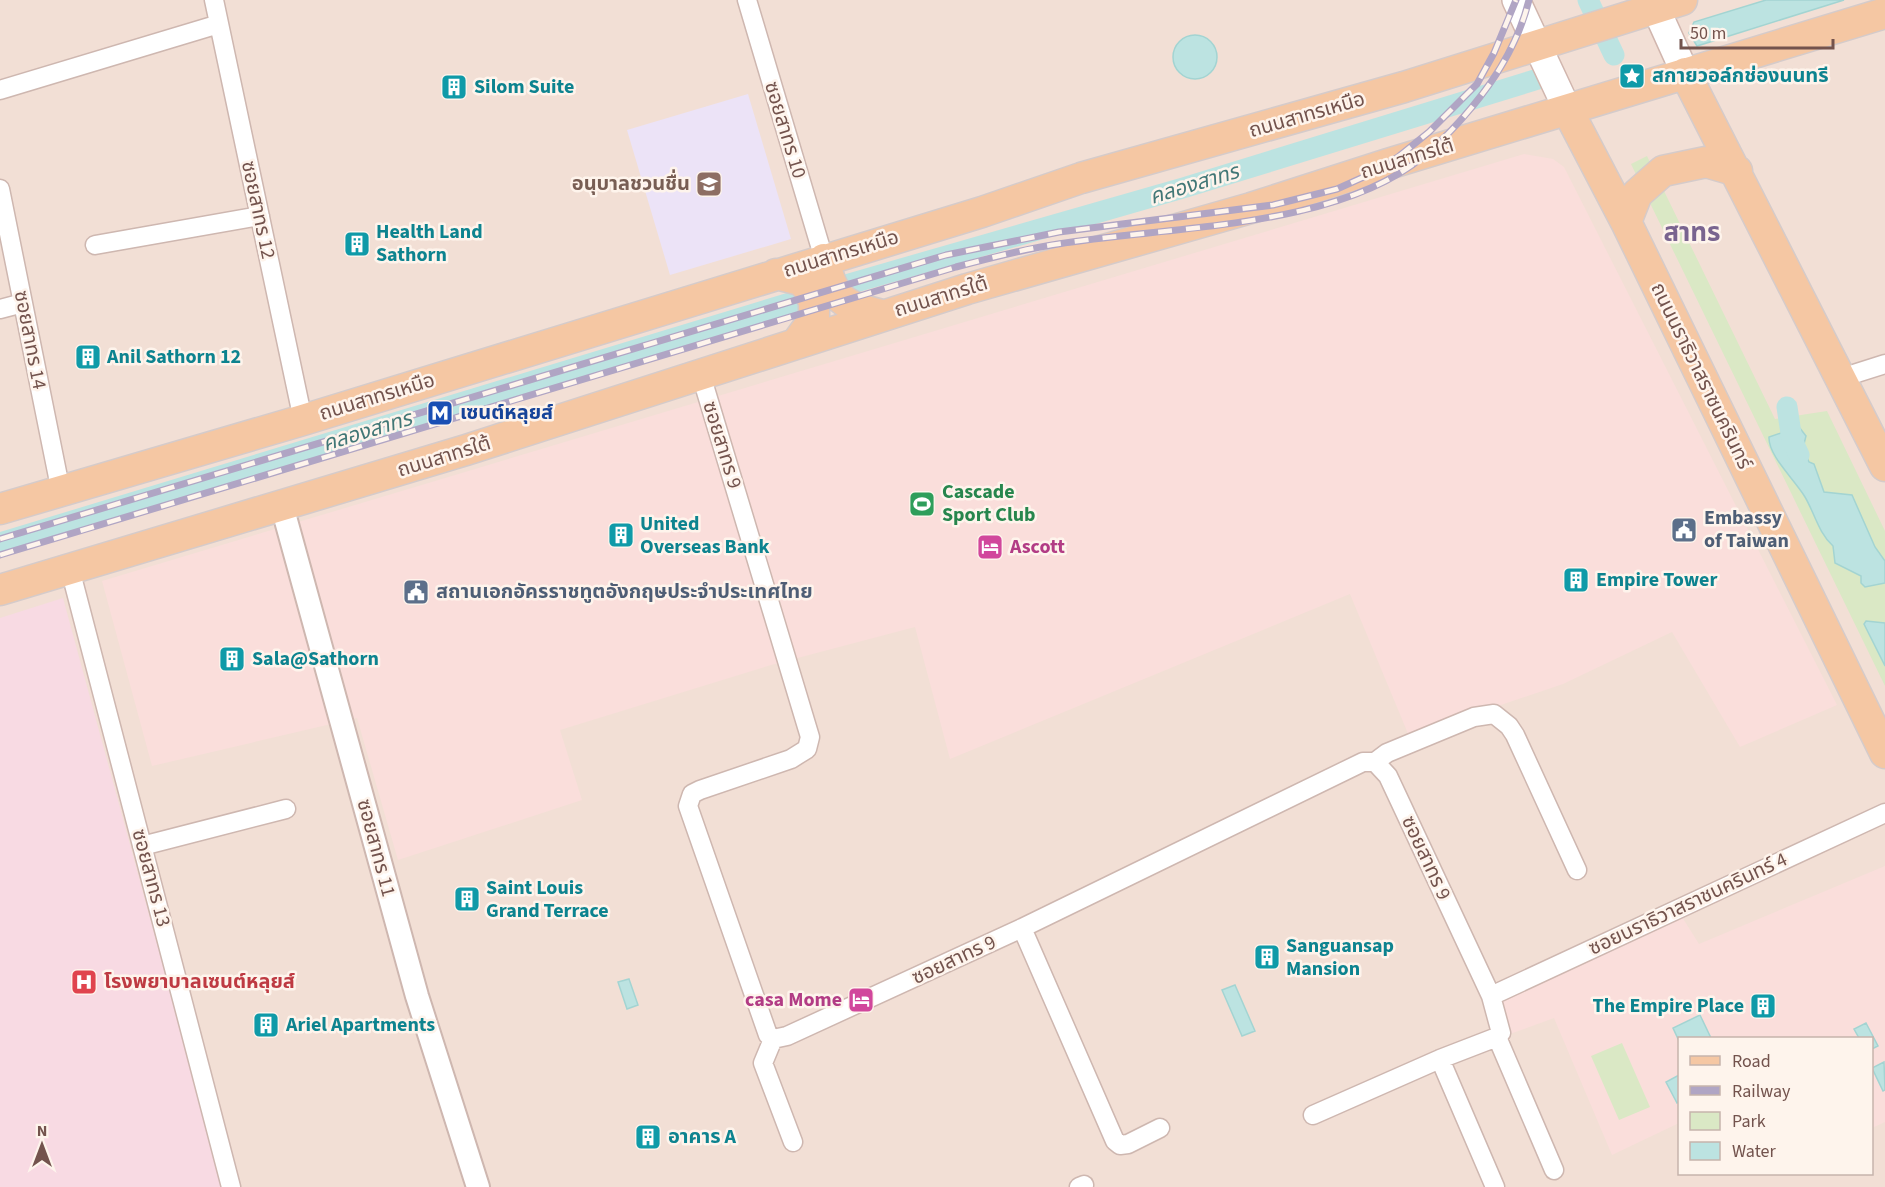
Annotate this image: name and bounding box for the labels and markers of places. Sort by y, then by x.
place icon: สกายวอล์กช่องนนทรี [1617,61,1647,91]
place label: สกายวอล์กช่องนนทรี [1652,62,1829,90]
building icon: Silom Suite [439,72,469,102]
place label: Silom Suite [474,73,574,101]
place label: อนุบาลชวนชื่น [572,169,690,198]
school or university icon: อนุบาลชวนชื่น [694,169,724,199]
place label: Health Land Sathorn [376,218,483,269]
building icon: Health Land Sathorn [342,229,372,259]
building icon: Anil Sathorn 12 [73,342,103,372]
place label: Anil Sathorn 12 [106,343,241,371]
metro station icon: เซนต์หลุยส์ [425,398,455,428]
place label: เซนต์หลุยส์ [460,399,553,427]
place label: Cascade Sport Club [942,478,1035,529]
sports icon: Cascade Sport Club [907,489,937,519]
place label: Embassy of Taiwan [1704,504,1789,555]
place label: United Overseas Bank [640,510,770,561]
public building icon: Embassy of Taiwan [1669,515,1699,545]
building icon: United Overseas Bank [606,520,636,550]
hotel icon: Ascott [975,532,1005,562]
place label: Ascott [1009,533,1065,561]
building icon: Empire Tower [1561,565,1591,595]
place label: Empire Tower [1596,566,1717,594]
public building icon: สถานเอกอัครราชทูตอังกฤษประจำประเทศไทย [401,577,431,607]
place label: สถานเอกอัครราชทูตอังกฤษประจำประเทศไทย [436,578,813,606]
building icon: Sala@Sathorn [217,644,247,674]
place label: Sala@Sathorn [252,645,379,673]
place label: Saint Louis Grand Terrace [486,874,609,925]
building icon: Saint Louis Grand Terrace [452,884,482,914]
place label: Sanguansap Mansion [1286,932,1394,983]
building icon: Sanguansap Mansion [1252,942,1282,972]
hospital icon: โรงพยาบาลเซนต์หลุยส์ [69,967,99,997]
place label: โรงพยาบาลเซนต์หลุยส์ [104,968,295,996]
hotel icon: casa Mome [846,985,876,1015]
place label: casa Mome [745,986,842,1014]
building icon: The Empire Place [1748,991,1778,1021]
place label: The Empire Place [1593,992,1744,1020]
building icon: Ariel Apartments [251,1010,281,1040]
place label: Ariel Apartments [285,1011,435,1039]
building icon: อาคาร A [633,1122,663,1152]
place label: อาคาร A [668,1123,737,1151]

